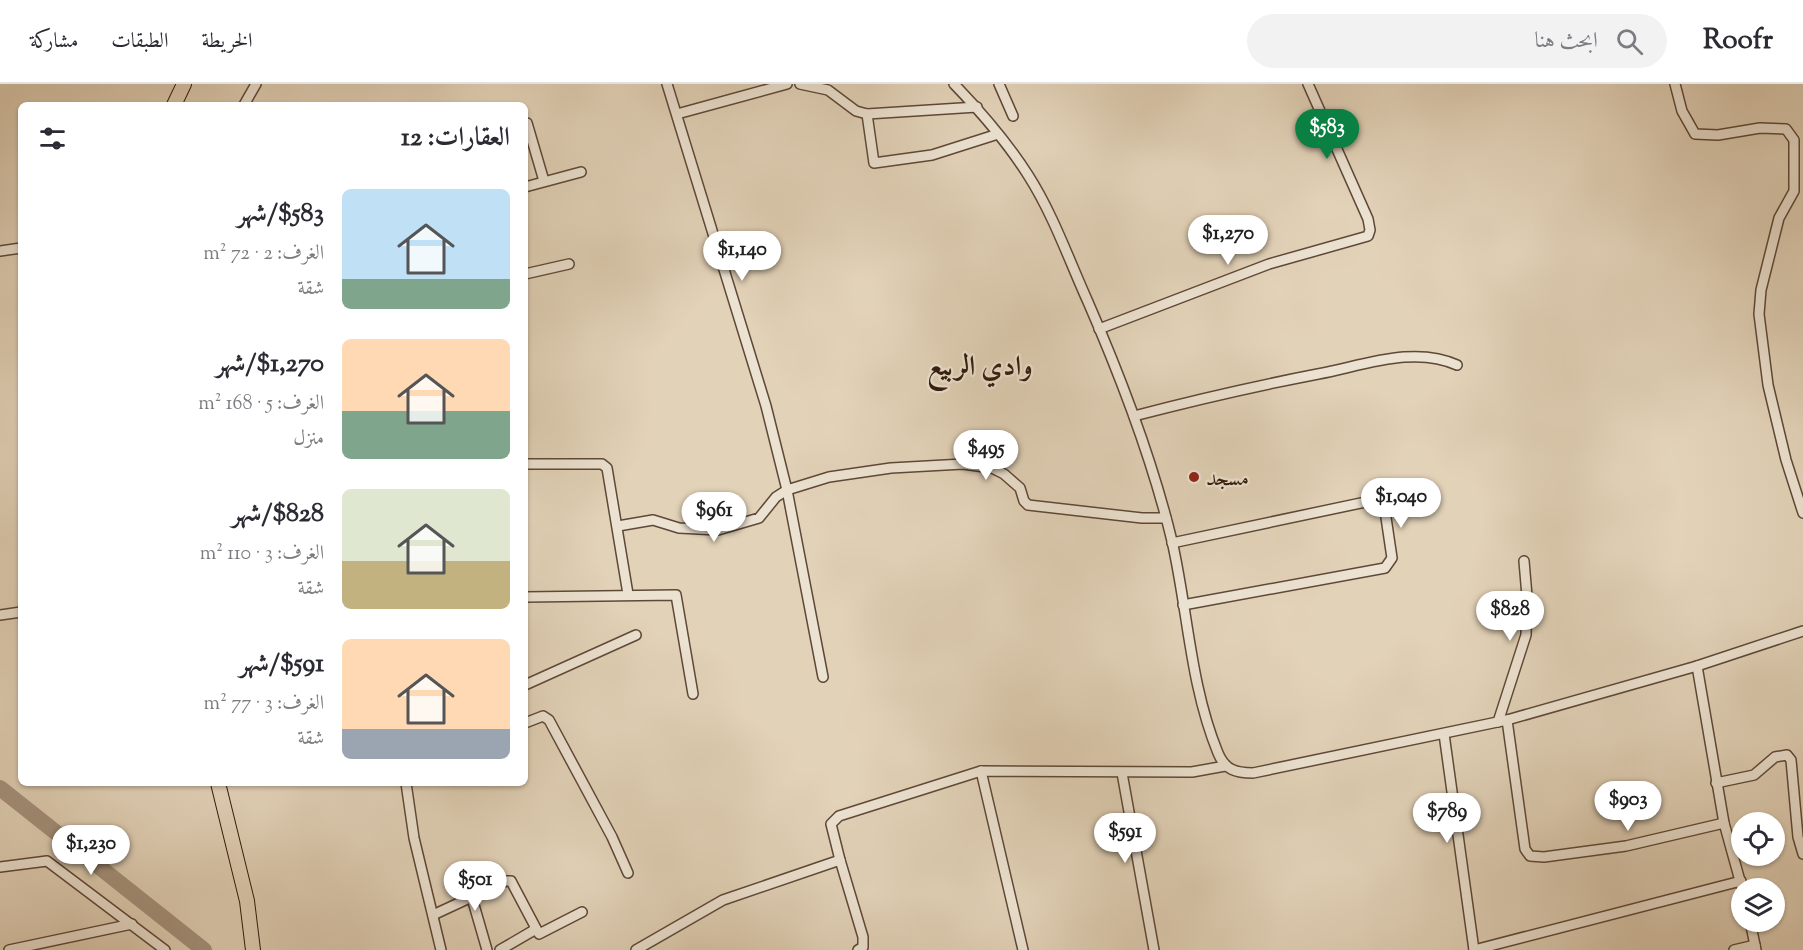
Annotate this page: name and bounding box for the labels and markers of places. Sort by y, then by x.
pin: $583 [1291,109,1363,160]
pin: $1,270 [1179,215,1277,266]
pin: $1,140 [693,231,791,282]
pin: $495 [950,430,1022,481]
place label: مسجد [1206,464,1249,496]
marker: مسجد [1187,470,1201,484]
pin: $1,040 [1352,478,1450,529]
pin: $961 [678,492,750,543]
pin: $828 [1474,591,1546,642]
pin: $903 [1592,781,1664,832]
pin: $789 [1411,793,1483,844]
pin: $591 [1089,813,1161,864]
pin: $1,230 [42,825,140,876]
pin: $501 [439,861,511,912]

